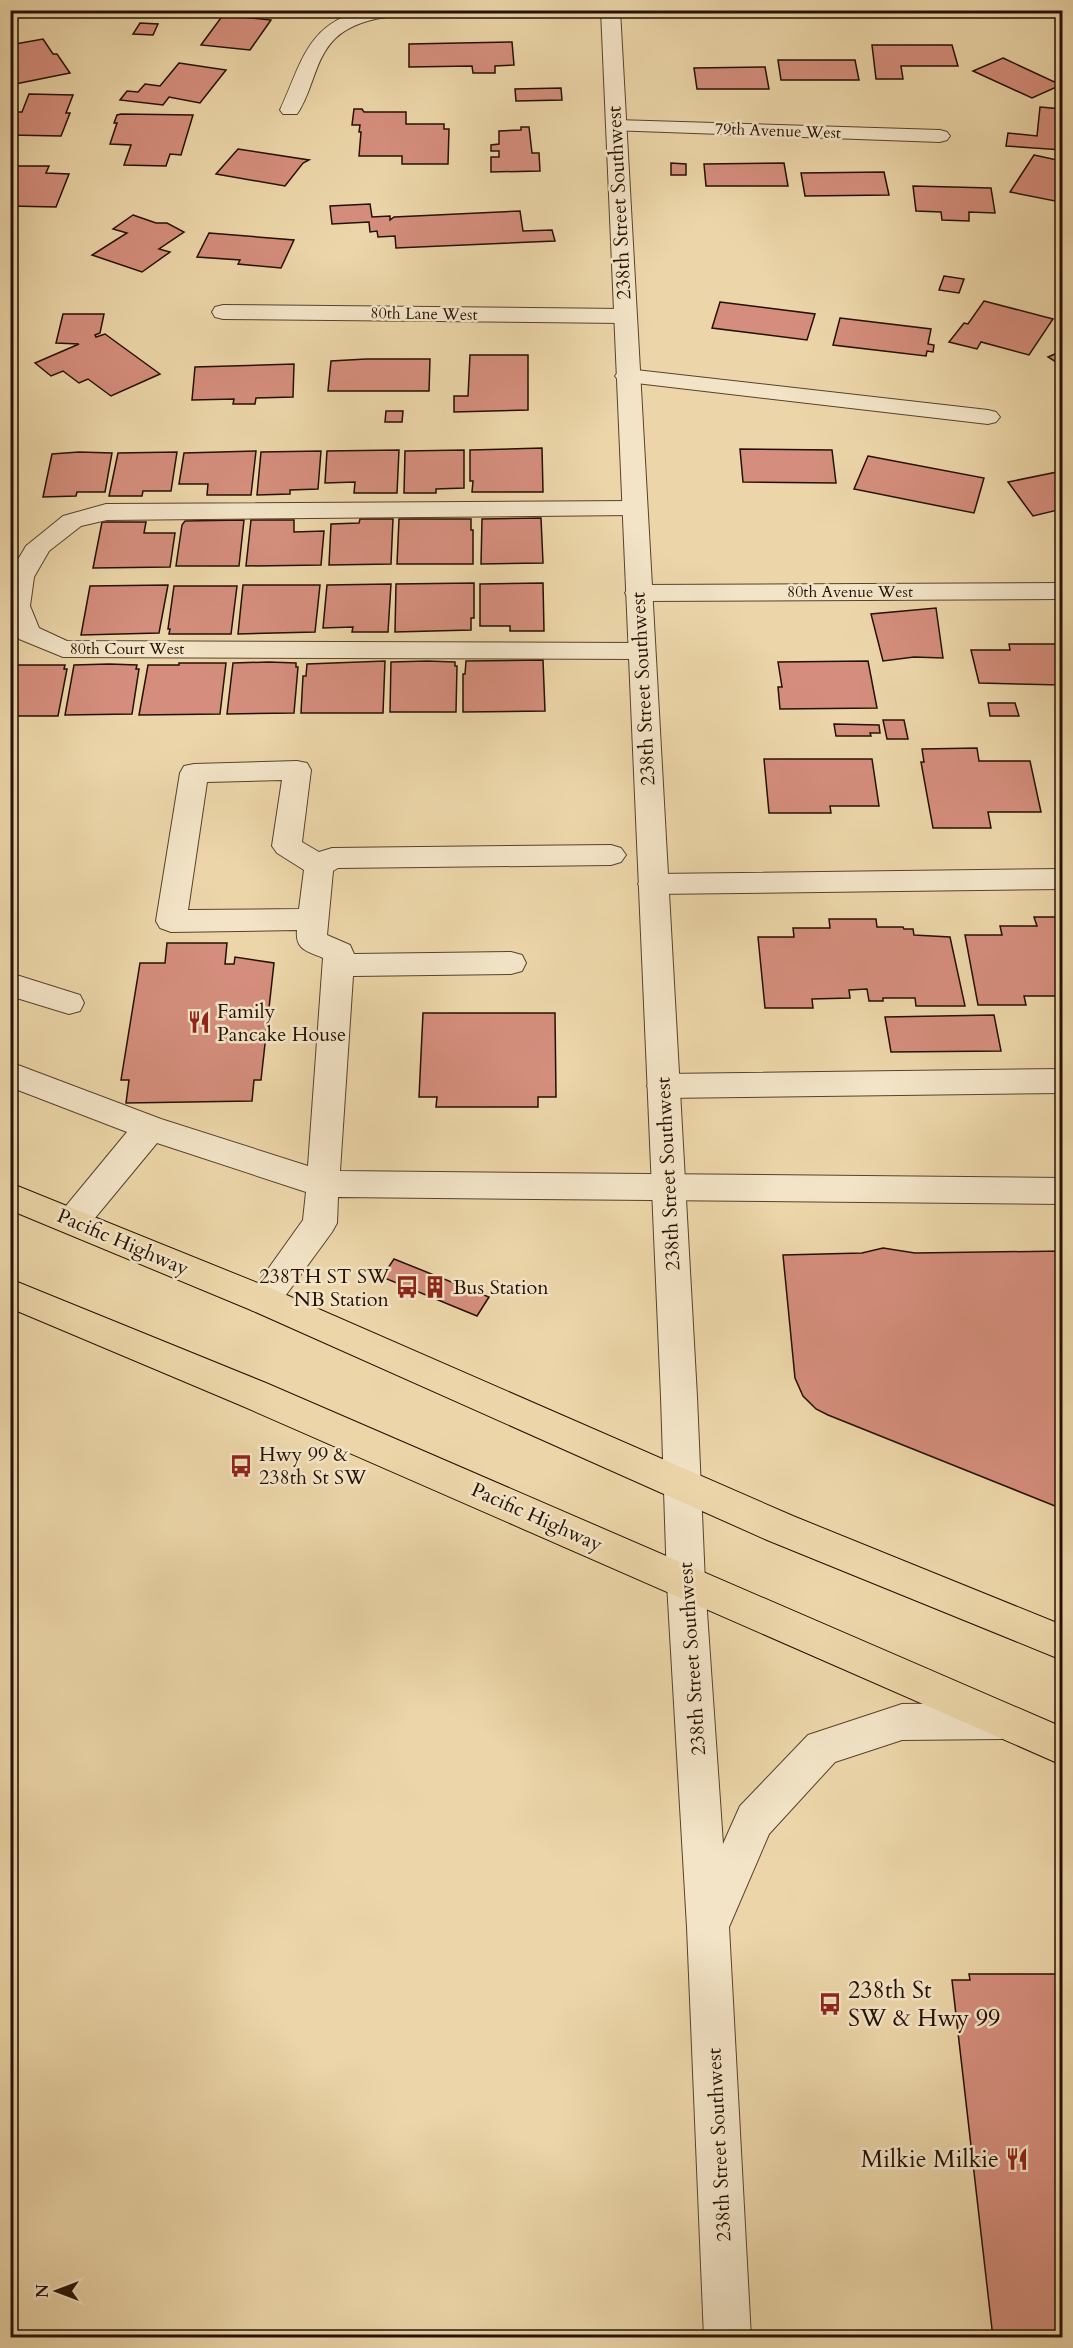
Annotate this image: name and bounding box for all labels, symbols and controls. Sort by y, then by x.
street label: 238th Street Southwest [600,105,638,301]
street label: 79th Avenue West [715,118,841,144]
street label: 80th Lane West [370,302,478,326]
street label: 80th Avenue West [787,581,913,603]
street label: 238th Street Southwest [624,591,662,787]
street label: 80th Court West [70,638,184,660]
place label: Family Pancake House [217,998,346,1048]
restaurant icon: Family Pancake House [186,1009,212,1035]
street label: 238th Street Southwest [649,1076,687,1272]
street label: Pacific Highway [53,1202,193,1282]
place label: 238TH ST SW NB Station [259,1263,390,1313]
bus stop icon: 238TH ST SW NB Station [394,1274,420,1300]
building icon: Bus Station [422,1274,448,1300]
place label: Bus Station [453,1274,549,1301]
place label: Hwy 99 & 238th St SW [259,1441,367,1491]
bus stop icon: Hwy 99 & 238th St SW [228,1453,254,1479]
street label: Pacific Highway [467,1476,607,1558]
street label: 238th Street Southwest [672,1561,712,1757]
place label: 238th St SW & Hwy 99 [848,1974,1000,2035]
bus stop icon: 238th St SW & Hwy 99 [817,1991,843,2017]
street label: 238th Street Southwest [700,2047,738,2243]
place label: Milkie Milkie [861,2143,999,2176]
restaurant icon: Milkie Milkie [1004,2146,1030,2172]
north arrow [27,2261,87,2321]
text: N [32,2284,54,2298]

